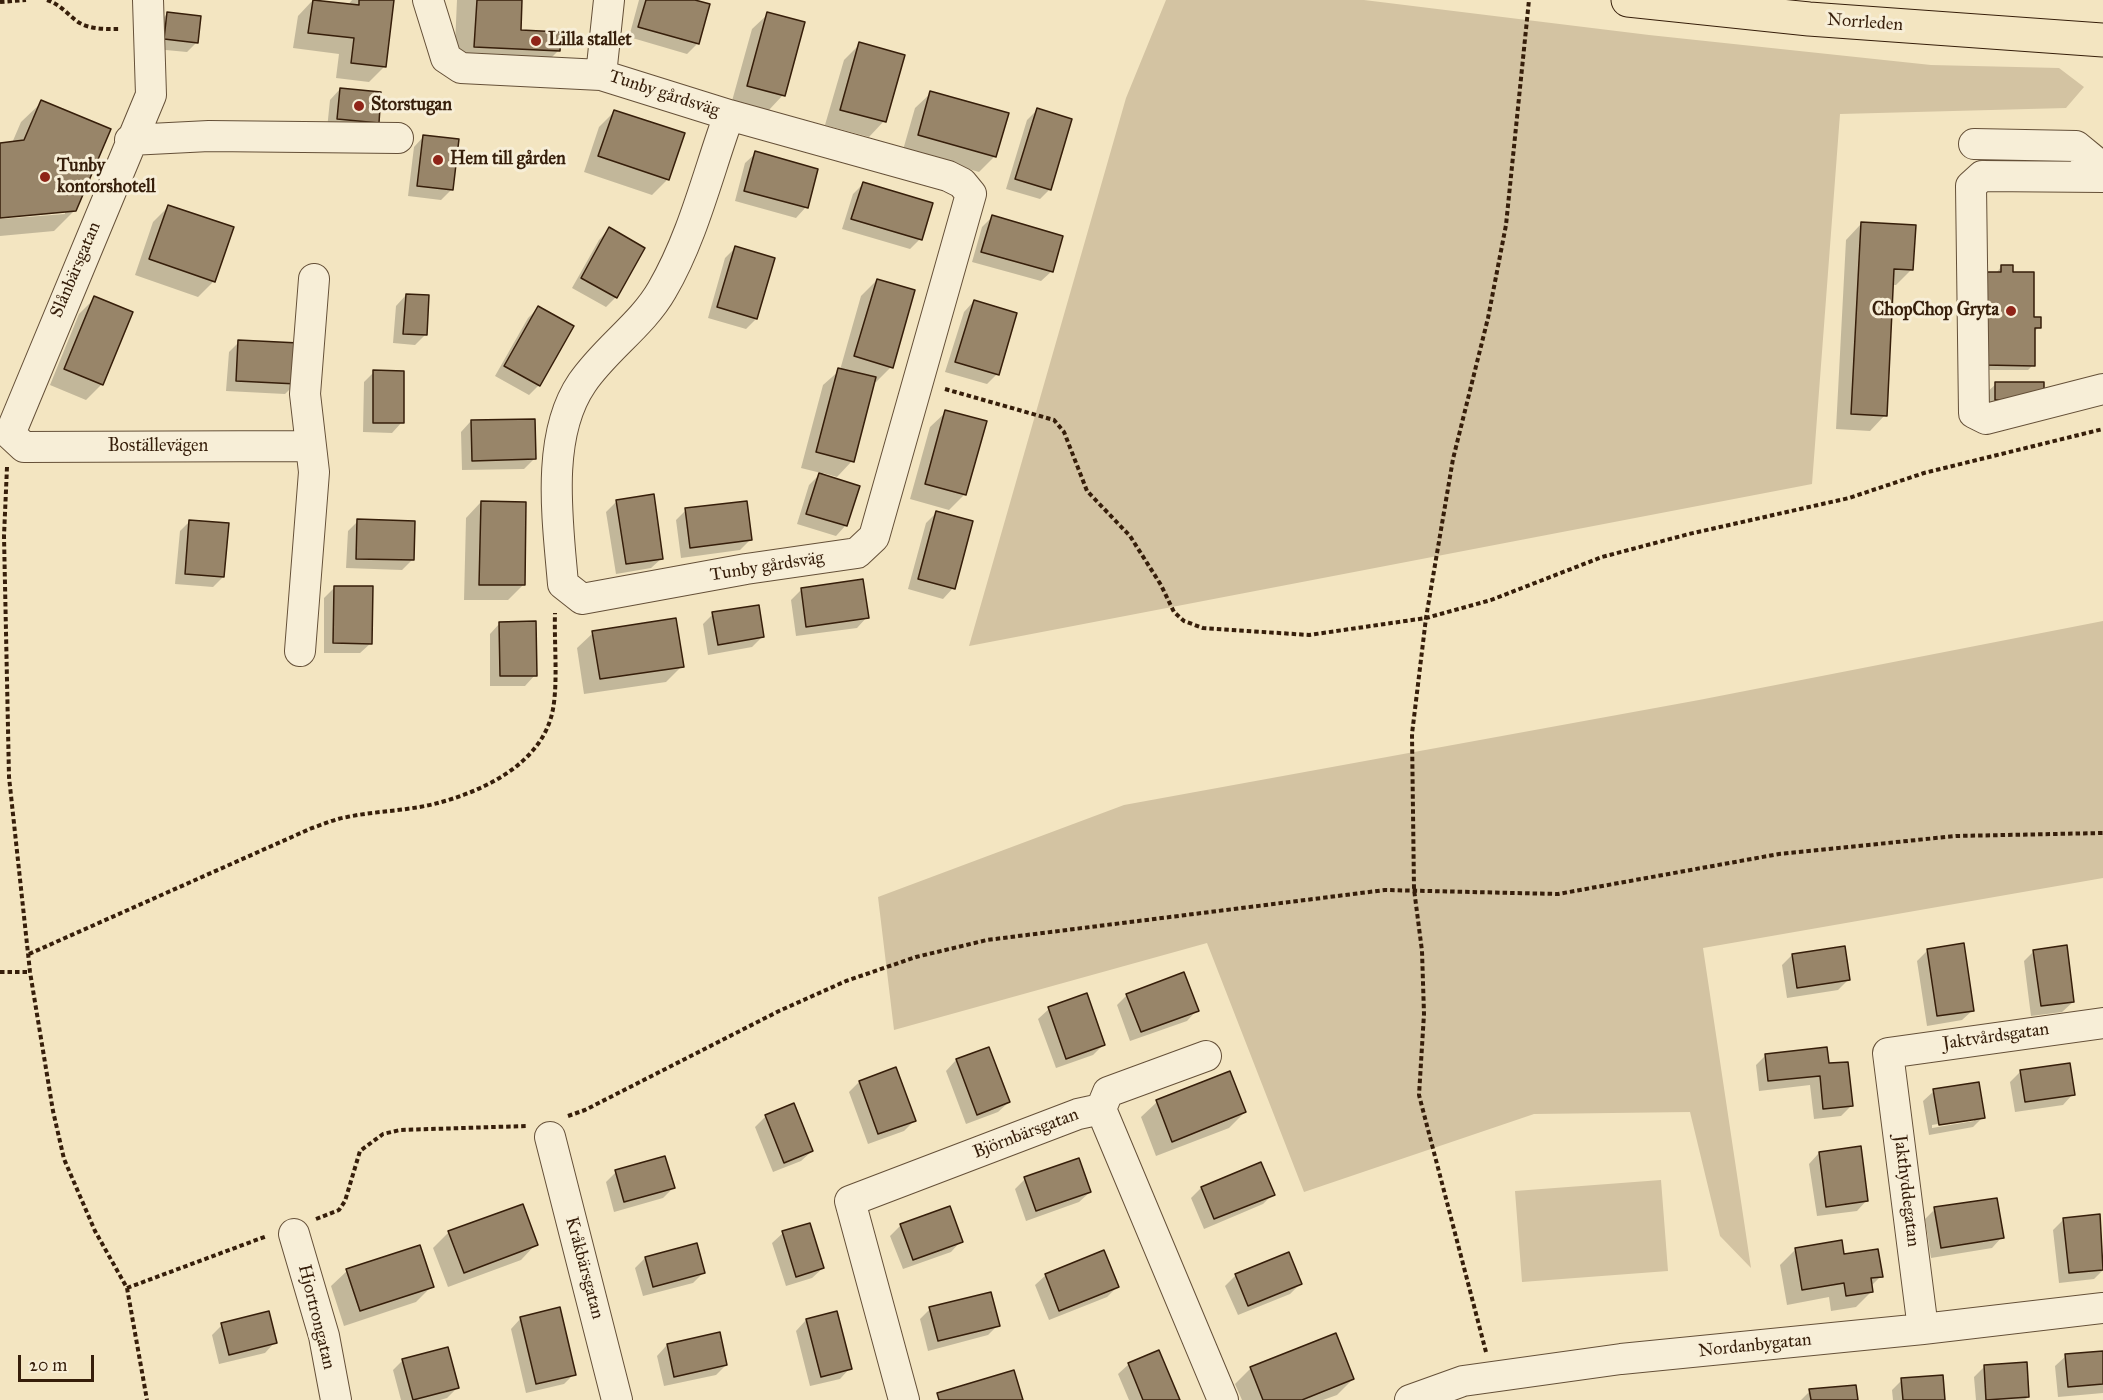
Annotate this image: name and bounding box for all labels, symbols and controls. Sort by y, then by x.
street label: Norrleden [1826,10,1904,36]
place label: Lilla stallet [548,30,632,52]
marker: Lilla stallet [529,34,543,48]
street label: Tunby gårdsväg [606,66,722,122]
place label: Storstugan [371,95,452,117]
marker: Storstugan [352,99,366,113]
place label: Hem till gården [450,149,566,171]
marker: Hem till gården [431,153,445,167]
place label: Tunby kontorshotell [57,156,156,198]
marker: Tunby kontorshotell [38,170,52,184]
street label: Slånbärsgatan [46,219,106,321]
place label: ChopChop Gryta [1872,300,1999,322]
marker: ChopChop Gryta [2004,304,2018,318]
street label: Boställevägen [108,436,208,458]
street label: Tunby gårdsväg [709,547,825,587]
street label: Jaktvårdsgatan [1941,1019,2051,1055]
street label: Björnbärsgatan [970,1104,1082,1164]
street label: Jakthyddegatan [1888,1134,1924,1248]
street label: Kråkbärsgatan [560,1215,608,1321]
street label: Hjortrongatan [293,1262,339,1372]
street label: Nordanbygatan [1697,1329,1813,1363]
scale bar [21,1343,98,1381]
text: 20 m [29,1354,67,1376]

